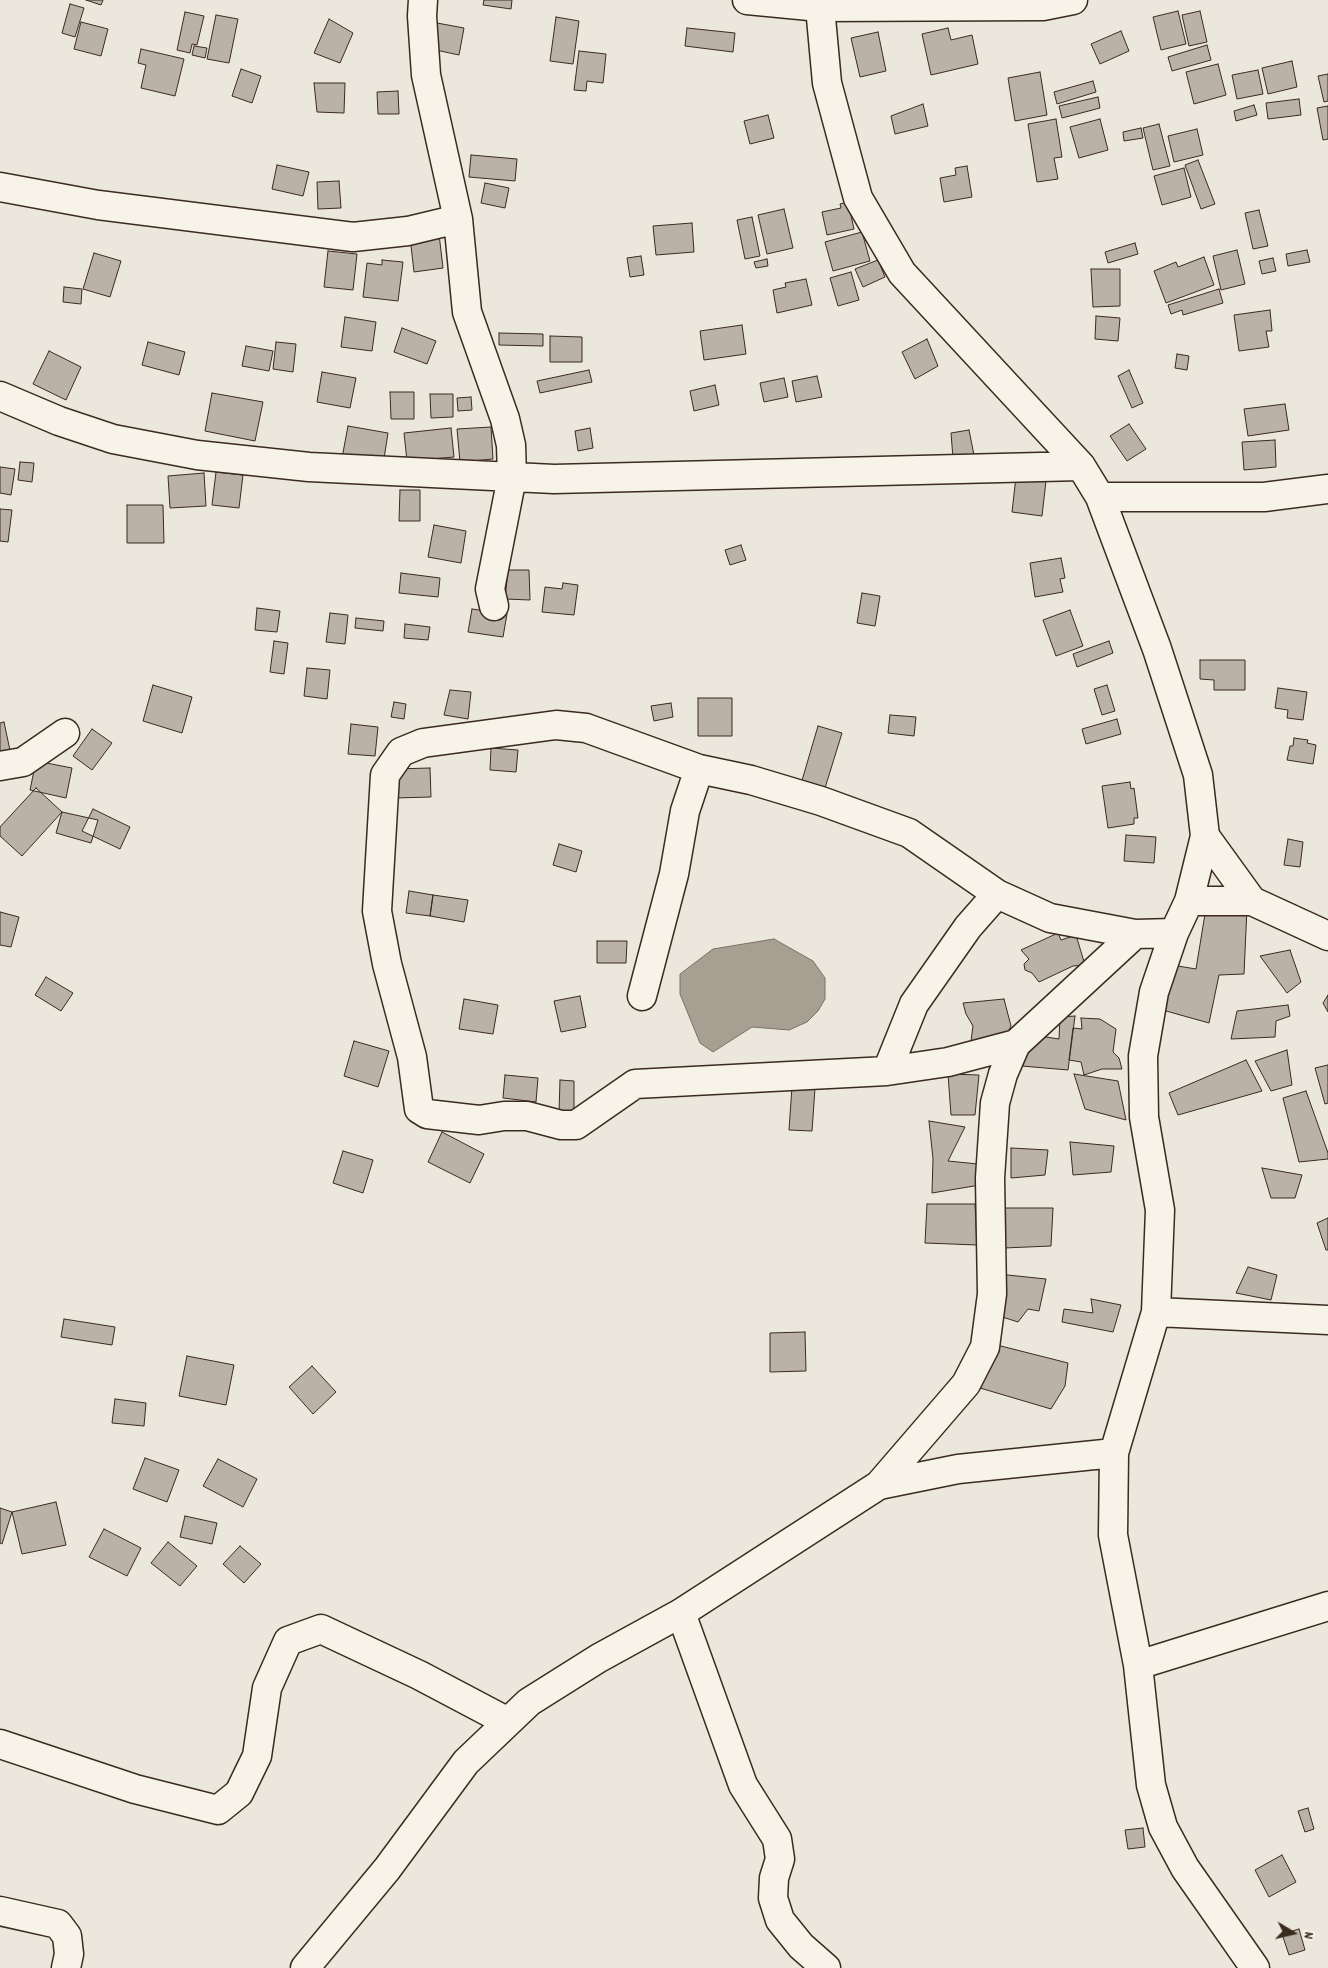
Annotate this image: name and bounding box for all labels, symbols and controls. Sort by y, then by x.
north arrow [1268,1908,1318,1958]
text: N [1297,1930,1318,1940]

